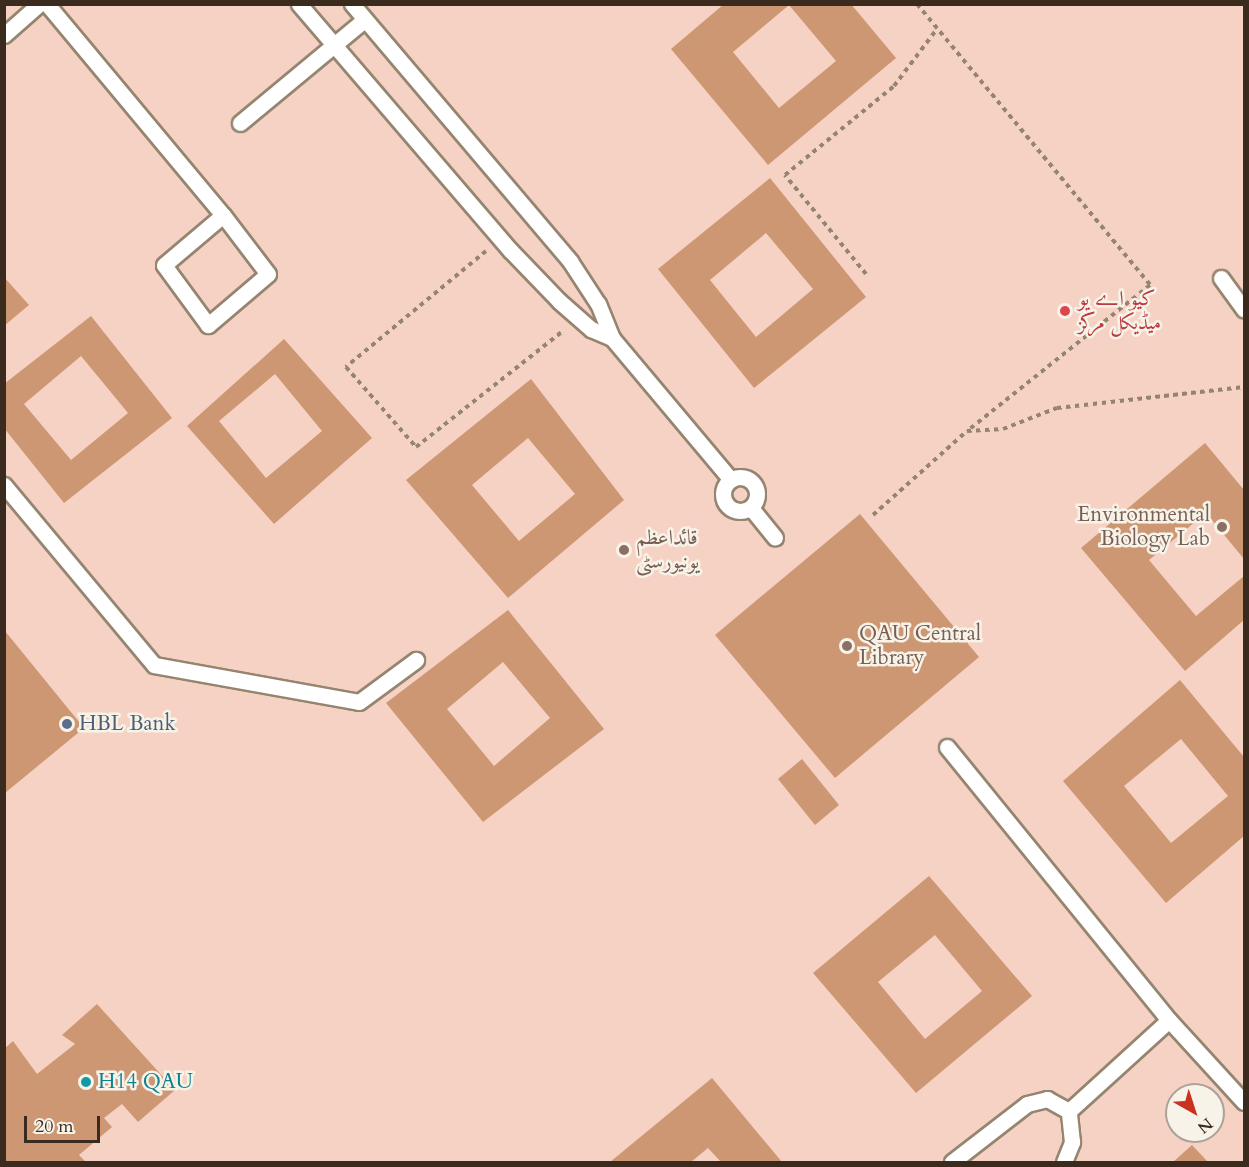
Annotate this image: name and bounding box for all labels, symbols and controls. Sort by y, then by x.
place label: کیو اے یو میڈیکل مرکز [1078,286,1161,336]
marker: کیو اے یو میڈیکل مرکز [1056,302,1074,320]
place label: Environmental Biology Lab [1077,502,1210,552]
marker: Environmental Biology Lab [1215,520,1229,534]
place label: قائداعظم یونیورسٹی [636,525,699,575]
marker: قائداعظم یونیورسٹی [617,543,631,557]
place label: QAU Central Library [859,621,981,671]
marker: QAU Central Library [840,639,854,653]
place label: HBL Bank [79,711,176,737]
marker: HBL Bank [60,717,74,731]
place label: H14 QAU [98,1069,193,1095]
marker: H14 QAU [79,1075,93,1089]
north arrow [1165,1083,1225,1143]
scale bar [27,1104,104,1142]
text: N [1193,1113,1217,1138]
text: 20 m [35,1114,74,1139]

